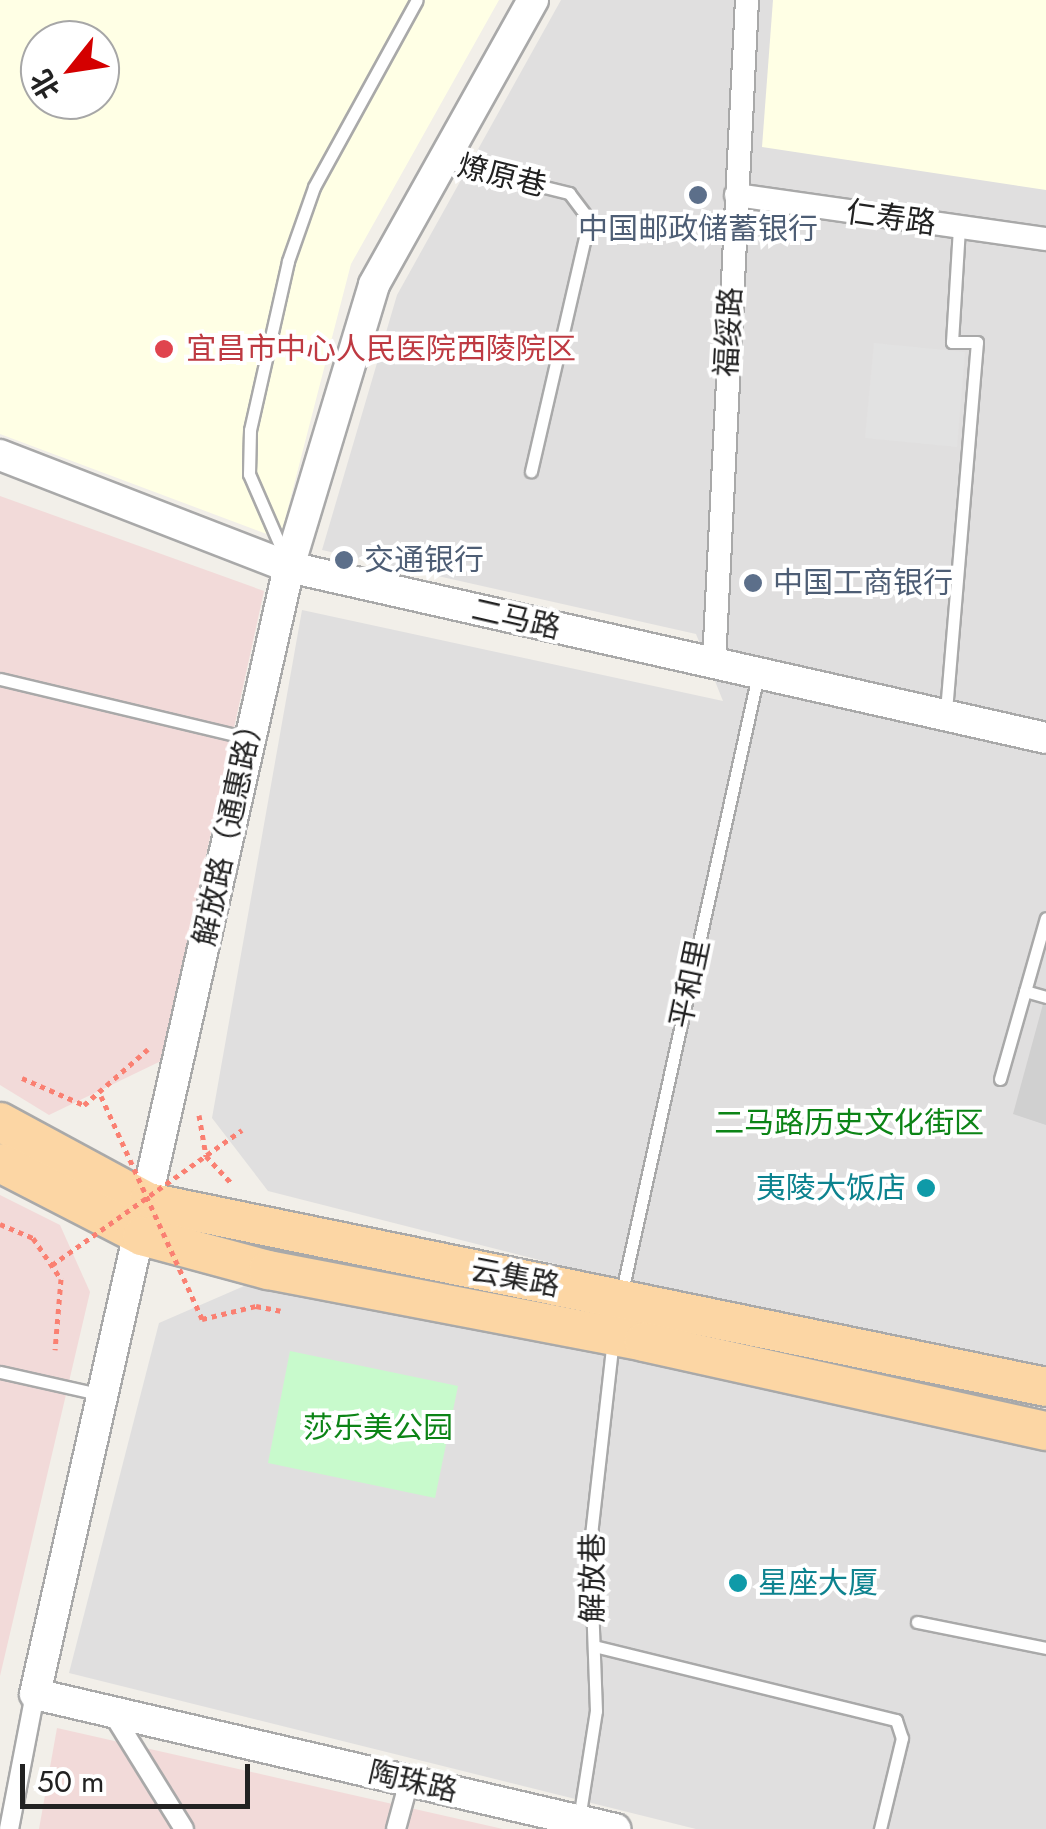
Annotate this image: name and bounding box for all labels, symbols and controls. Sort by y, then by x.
north arrow [20,20,120,120]
text: 北 [21,62,70,107]
street label: 燎原巷 [454,148,550,204]
marker: 中国邮政储蓄银行 [687,184,709,206]
street label: 仁寿路 [844,194,938,242]
place label: 中国邮政储蓄银行 [578,211,818,247]
street label: 福绥路 [709,286,749,378]
place label: 宜昌市中心人民医院西陵院区 [186,331,576,367]
marker: 宜昌市中心人民医院西陵院区 [151,336,177,362]
place label: 交通银行 [364,542,484,578]
marker: 交通银行 [333,549,355,571]
place label: 中国工商银行 [773,565,953,601]
marker: 中国工商银行 [742,572,764,594]
street label: 二马路 [468,591,564,647]
street label: 解放路（通惠路） [186,707,272,949]
street label: 平和里 [663,936,717,1032]
park label: 二马路历史文化街区 [714,1105,984,1141]
place label: 夷陵大饭店 [756,1170,906,1206]
marker: 夷陵大饭店 [915,1177,937,1199]
street label: 云集路 [467,1252,563,1304]
park label: 莎乐美公园 [303,1410,453,1446]
street label: 解放巷 [575,1533,611,1623]
place label: 星座大厦 [758,1565,878,1601]
marker: 星座大厦 [727,1572,749,1594]
scale bar [25,1744,255,1806]
street label: 陶珠路 [365,1754,461,1810]
text: 50 m [37,1760,104,1803]

